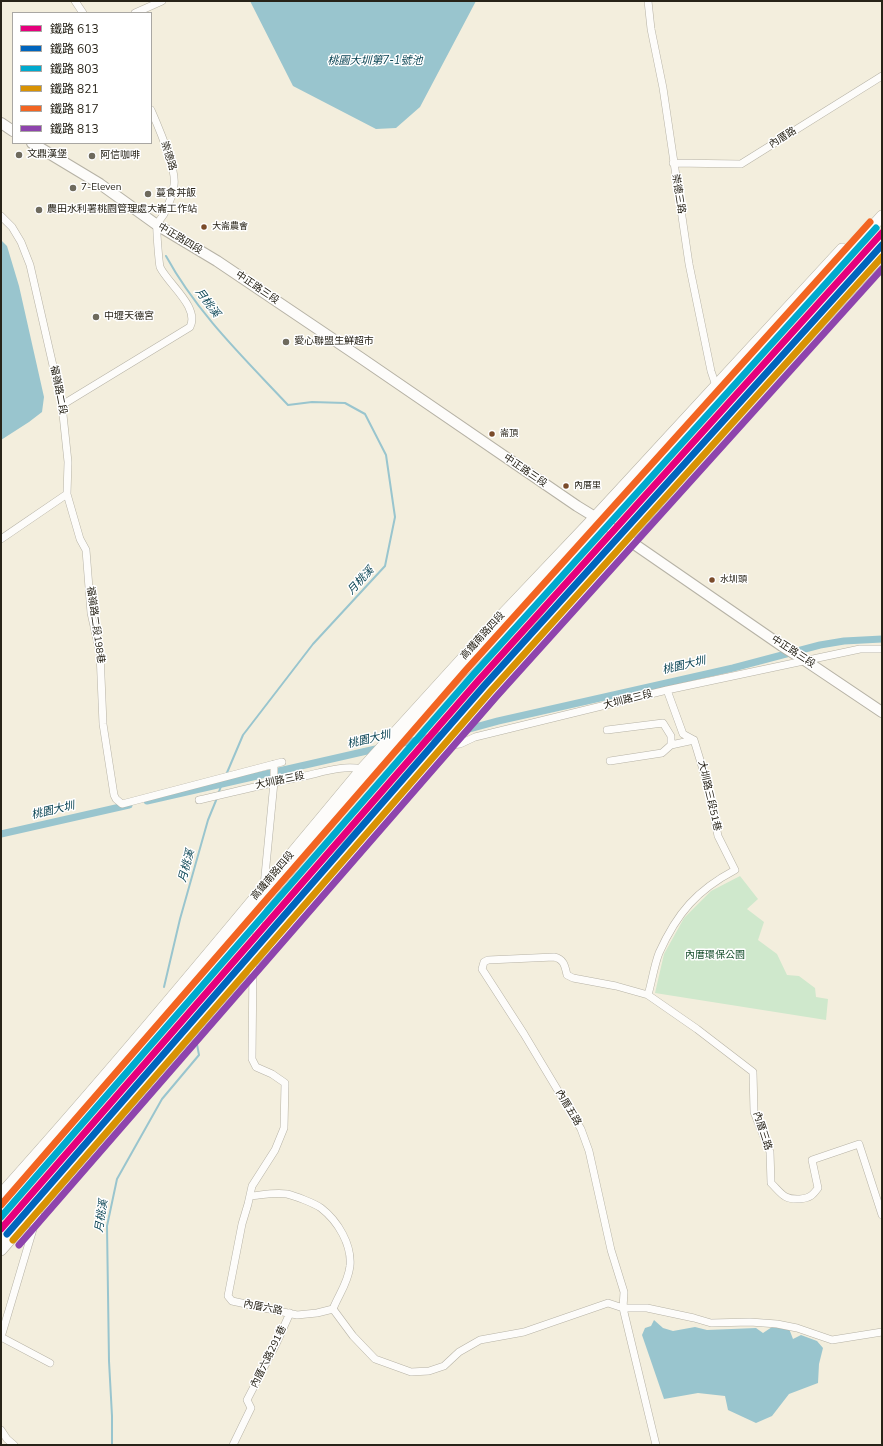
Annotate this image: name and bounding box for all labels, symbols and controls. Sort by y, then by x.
legend [12,12,152,144]
text: 鐵路 613 [50,21,99,37]
text: 鐵路 603 [50,41,99,57]
water label: 桃園大圳第7-1號池 [328,54,422,68]
text: 鐵路 803 [50,61,99,77]
text: 鐵路 821 [50,81,99,97]
text: 鐵路 817 [50,101,99,117]
text: 鐵路 813 [50,121,99,137]
street label: 內厝路 [767,125,799,151]
street label: 崇德路 [158,140,178,172]
place label: 文鼎漢堡 [27,149,67,161]
marker: 文鼎漢堡 [14,150,24,160]
place label: 阿信咖啡 [100,150,140,162]
marker: 阿信咖啡 [87,151,97,161]
street label: 崇德三路 [669,173,687,215]
place label: 7-Eleven [81,182,121,194]
marker: 7-Eleven [68,183,78,193]
place label: 蔓食丼飯 [156,188,196,200]
marker: 蔓食丼飯 [143,189,153,199]
place label: 農田水利署桃園管理處大崙工作站 [47,204,197,216]
marker: 農田水利署桃園管理處大崙工作站 [34,205,44,215]
street label: 中正路四段 [155,221,205,257]
marker: 大崙農會 [199,222,209,232]
place label: 大崙農會 [212,222,248,232]
street label: 中正路三段 [233,269,281,307]
water label: 月桃溪 [192,286,222,320]
place label: 中壢天德宮 [104,311,154,323]
marker: 中壢天德宮 [91,312,101,322]
place label: 愛心聯盟生鮮超市 [294,336,374,348]
marker: 愛心聯盟生鮮超市 [281,337,291,347]
street label: 福嶺路二段 [47,364,69,416]
marker: 崙頂 [487,429,497,439]
place label: 崙頂 [500,429,518,439]
street label: 中正路三段 [501,452,549,490]
marker: 內厝里 [561,481,571,491]
place label: 內厝里 [574,481,601,491]
water label: 月桃溪 [345,564,377,598]
marker: 水圳頭 [707,575,717,585]
place label: 水圳頭 [720,575,747,585]
street label: 福嶺路二段198巷 [84,586,106,664]
street label: 高鐵南路四段 [458,610,508,662]
street label: 中正路三段 [769,633,817,671]
water label: 桃園大圳 [661,655,707,677]
street label: 大圳路三段 [602,688,654,712]
water label: 桃園大圳 [346,729,392,751]
street label: 大圳路三段51巷 [695,760,723,832]
street label: 大圳路三段 [254,770,306,792]
water label: 桃園大圳 [30,800,76,822]
water label: 月桃溪 [176,848,198,884]
street label: 高鐵南路四段 [249,849,297,903]
park label: 內厝環保公園 [685,950,745,962]
street label: 內厝五路 [553,1088,583,1128]
street label: 內厝三路 [750,1110,774,1152]
water label: 月桃溪 [93,1199,111,1233]
street label: 內厝六路 [242,1298,284,1318]
street label: 內厝六路291巷 [249,1324,289,1390]

